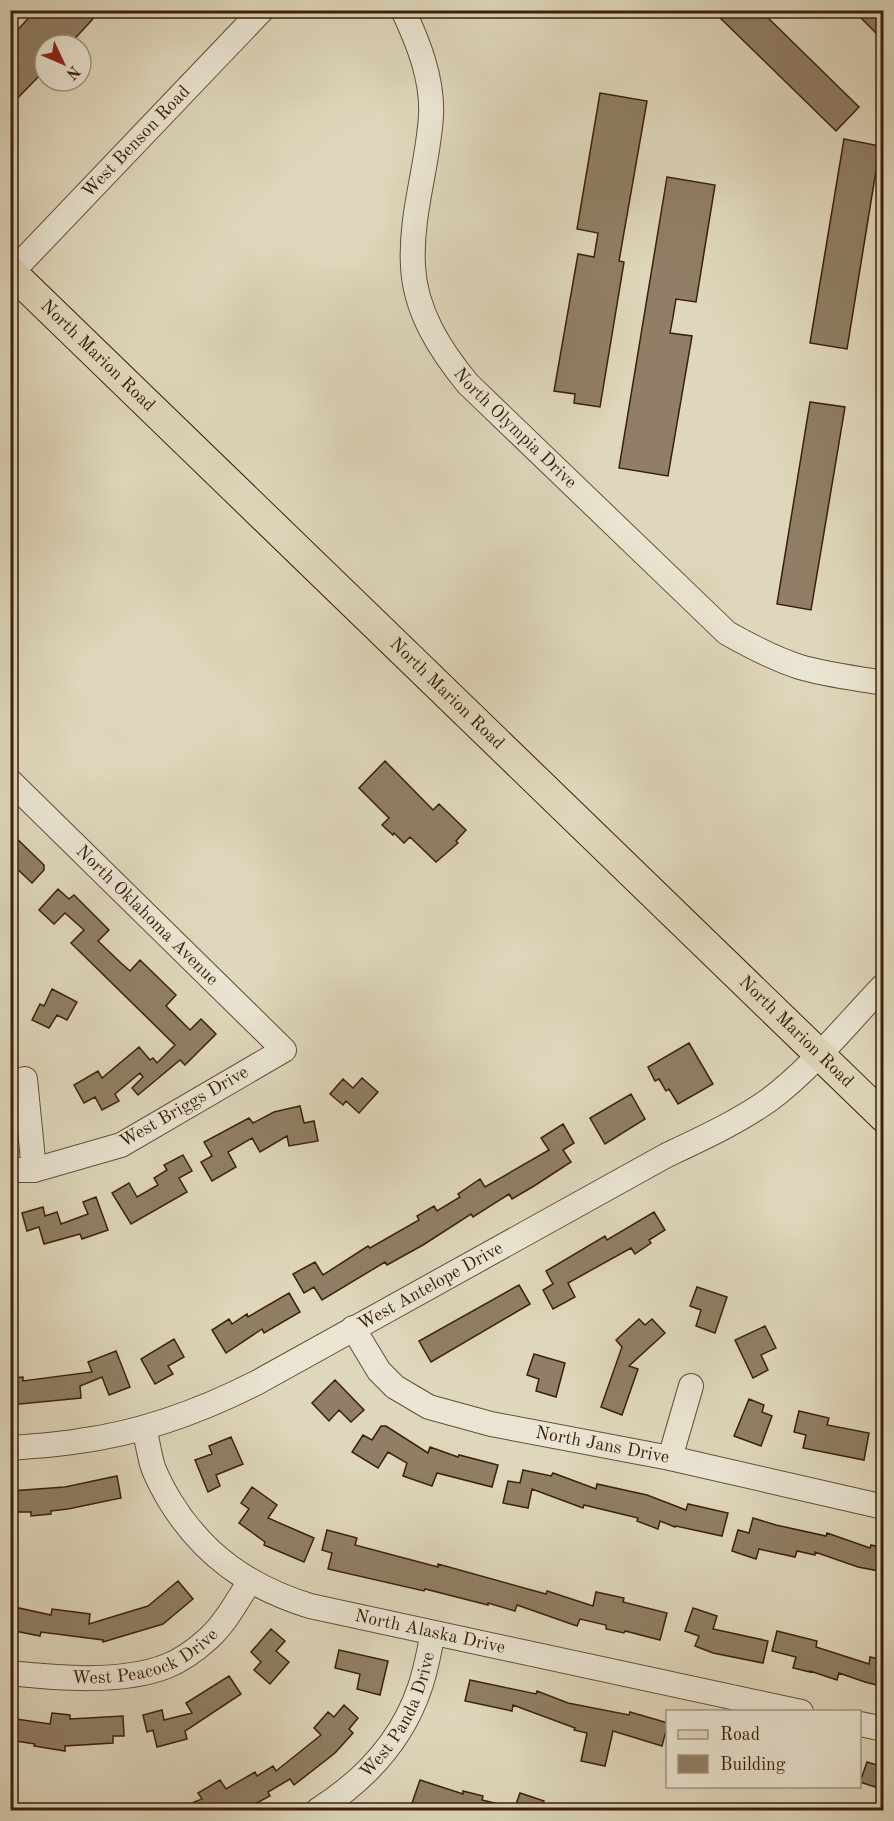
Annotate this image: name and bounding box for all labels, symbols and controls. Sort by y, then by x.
north arrow [33,33,93,93]
text: N [62,62,82,83]
street label: West Benson Road [79,82,194,201]
street label: North Marion Road [37,297,158,415]
street label: North Olympia Drive [450,365,580,492]
street label: North Marion Road [386,635,508,753]
street label: North Oklahoma Avenue [72,842,222,989]
street label: North Marion Road [735,973,857,1091]
street label: West Briggs Drive [117,1063,251,1151]
street label: West Antelope Drive [355,1239,506,1334]
street label: North Jans Drive [534,1424,671,1467]
street label: North Alaska Drive [353,1607,507,1657]
street label: West Peacock Drive [72,1626,222,1687]
street label: West Panda Drive [357,1650,438,1781]
legend [666,1710,861,1788]
text: Road [720,1726,760,1744]
text: Building [720,1756,786,1774]

